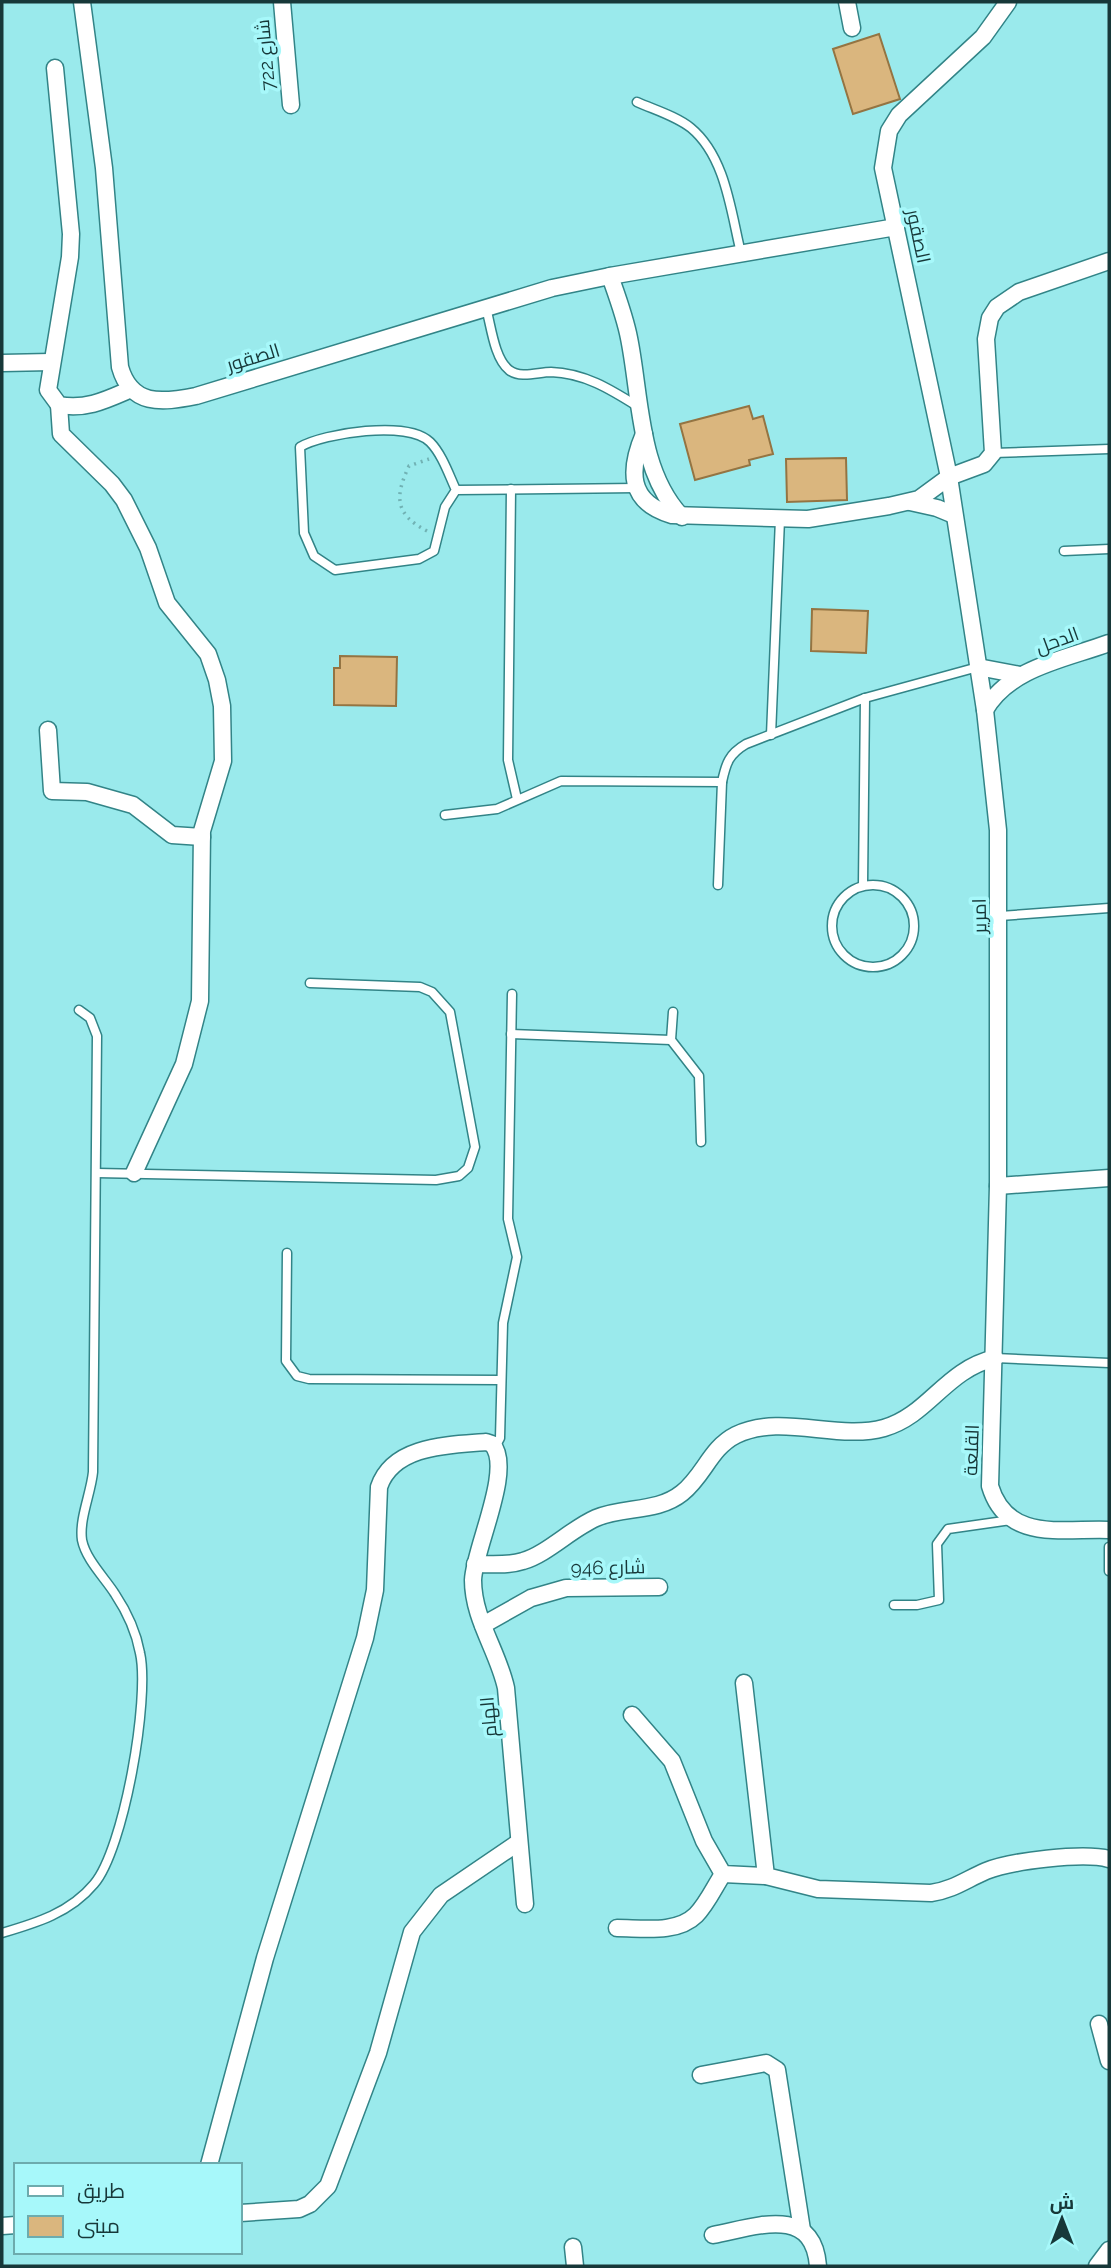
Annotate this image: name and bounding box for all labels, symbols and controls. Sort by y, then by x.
street label: شارع 722 [251,18,282,92]
street label: الصقور [901,206,935,265]
street label: الصقور [223,338,283,377]
street label: الدحل [1032,622,1082,659]
street label: امرير [968,898,991,935]
street label: القلعة [959,1424,983,1476]
street label: شارع 946 [571,1555,646,1582]
street label: الهام [475,1696,504,1738]
legend [14,2163,242,2254]
text: طريق [77,2178,125,2204]
north arrow [1027,2184,1097,2254]
text: ش [1050,2191,1074,2214]
text: مبنى [77,2213,120,2239]

